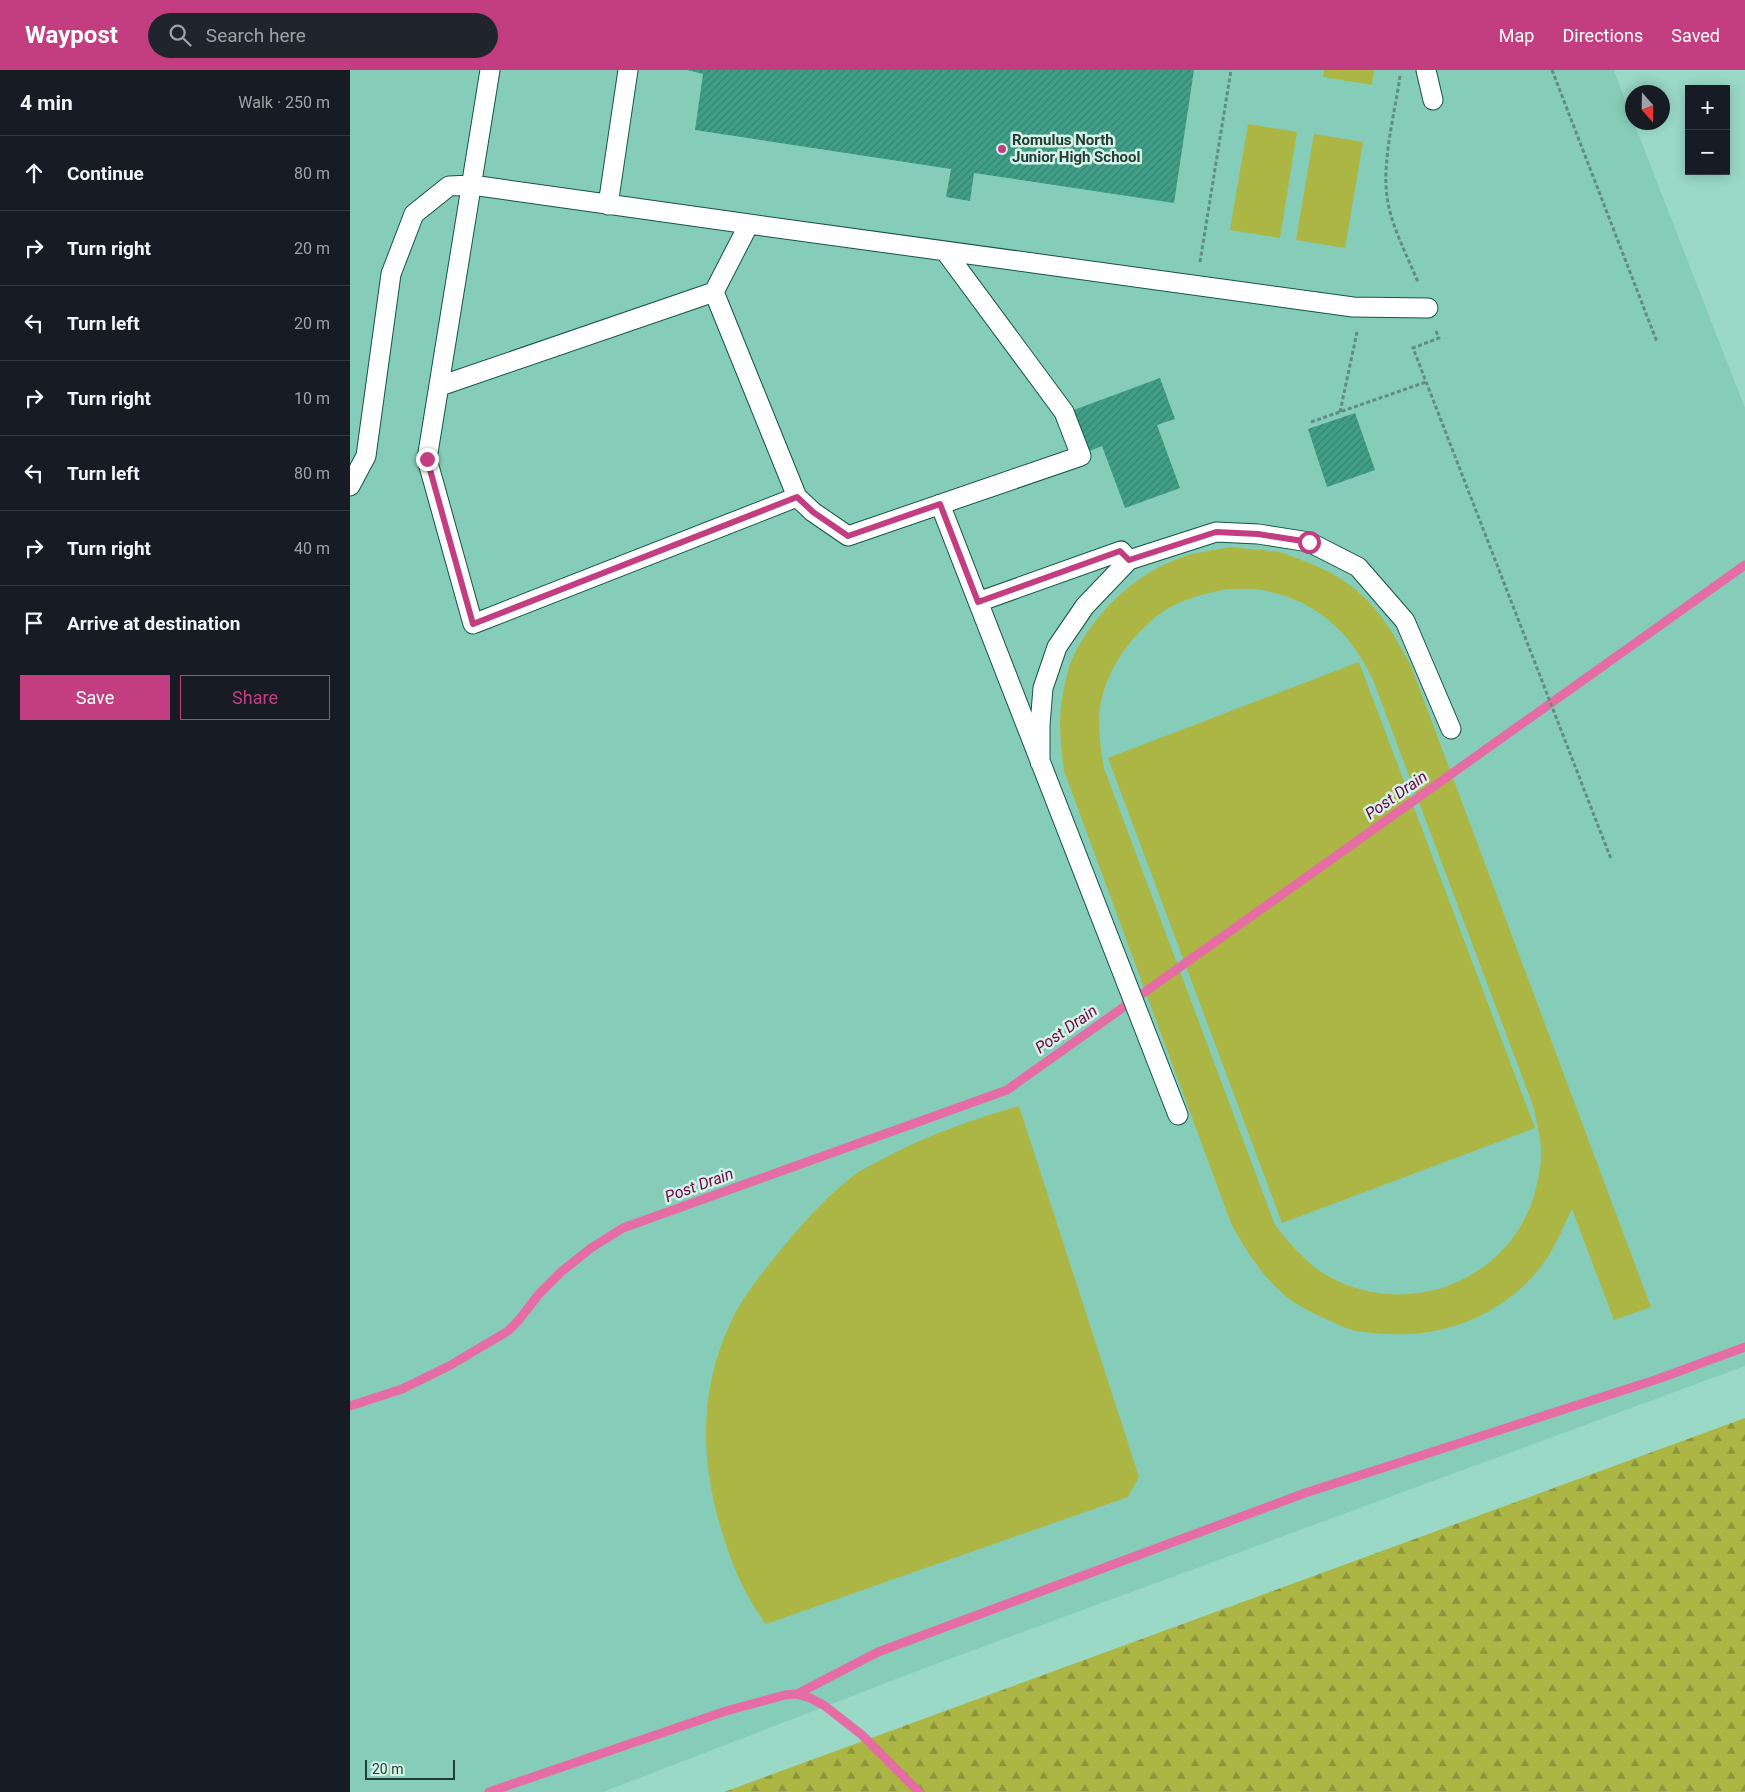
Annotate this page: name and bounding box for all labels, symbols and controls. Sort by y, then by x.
search box [148,13,498,58]
text: Waypost [25,21,118,49]
icon: search [166,21,194,49]
text: Search here [206,24,306,47]
text: Map [1499,25,1534,46]
text: Directions [1562,25,1643,46]
text: Saved [1671,25,1720,46]
north arrow [1625,85,1670,130]
map controls [1685,85,1730,175]
button: + [1685,85,1730,130]
text: 4 min [20,91,73,115]
text: Walk · 250 m [238,93,330,112]
button: − [1685,130,1730,175]
place label: Romulus North Junior High School [1012,131,1140,166]
marker: Romulus North Junior High School [996,143,1008,155]
icon: ahead [20,159,48,187]
text: Continue [67,162,144,185]
text: 80 m [294,164,330,183]
icon: right [20,234,48,262]
text: Turn right [67,237,151,260]
text: 20 m [294,239,330,258]
icon: left [20,309,48,337]
text: Turn left [67,312,140,335]
text: 20 m [294,314,330,333]
icon: right [20,384,48,412]
text: Turn right [67,387,151,410]
text: 10 m [294,389,330,408]
route end [416,448,439,471]
icon: left [20,459,48,487]
text: Turn left [67,462,140,485]
text: 80 m [294,464,330,483]
route start [1298,531,1321,554]
icon: right [20,534,48,562]
text: Turn right [67,537,151,560]
text: 40 m [294,539,330,558]
icon: arrive [20,609,48,637]
text: Arrive at destination [67,612,240,635]
button: Save [20,675,170,720]
button: Share [180,675,330,720]
water label: Post Drain [1361,767,1431,823]
water label: Post Drain [1031,1001,1101,1057]
water label: Post Drain [662,1164,736,1206]
scale bar [365,1757,455,1780]
text: 20 m [372,1761,404,1777]

